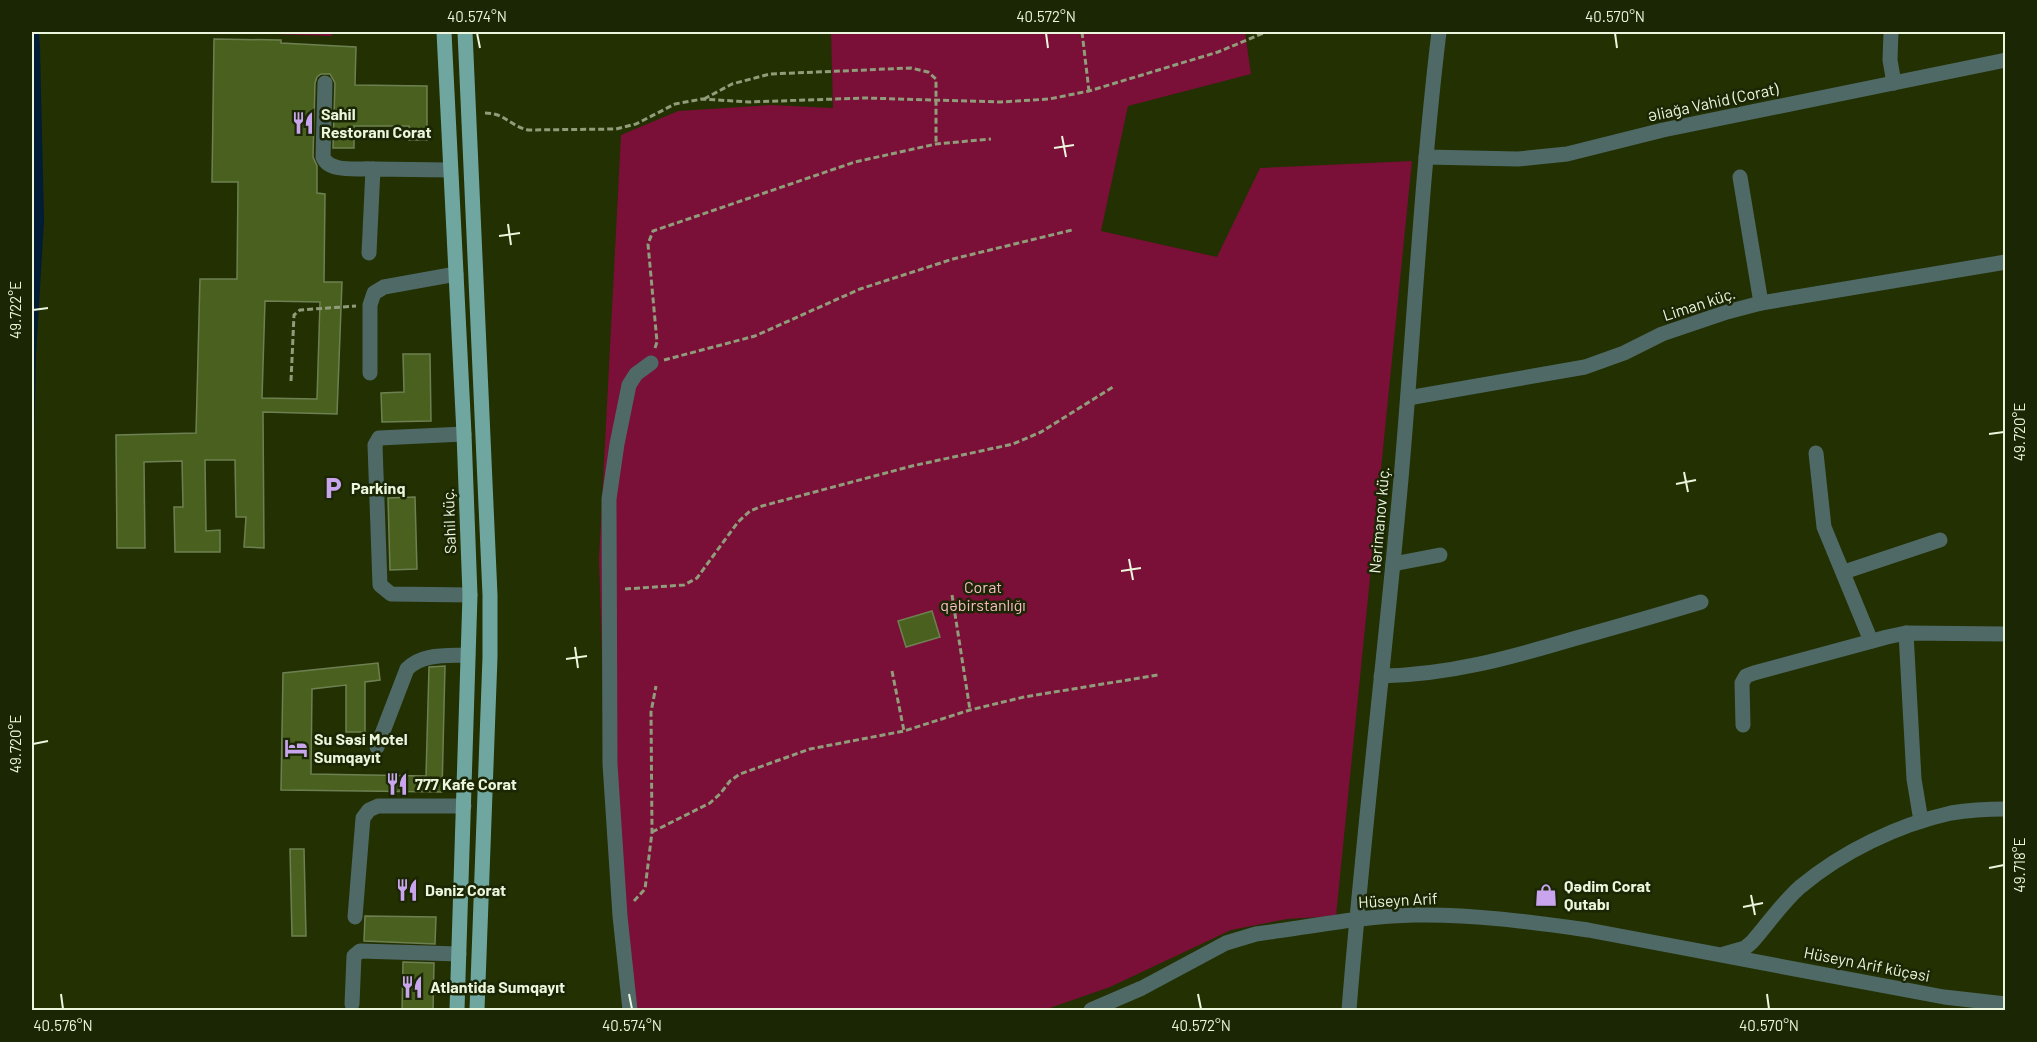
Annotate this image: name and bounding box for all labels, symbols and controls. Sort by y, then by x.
text: 40.574°N [447,7,507,25]
text: 40.572°N [1016,7,1076,25]
text: 40.570°N [1585,7,1645,25]
street label: Əliağa Vahid (Corat) [1646,78,1781,125]
place label: Sahil Restoranı Corat [321,104,431,141]
restaurant icon: Sahil Restoranı Corat [290,110,316,136]
text: 49.722°E [6,281,24,339]
street label: Liman küç. [1660,283,1738,324]
text: 49.720°E [2010,403,2028,461]
street label: Nərimanov küç. [1364,466,1393,574]
parking icon: Parkinq [320,475,346,501]
place label: Parkinq [351,478,405,497]
street label: Sahil küç. [438,488,459,554]
park label: Corat qəbirstanlığı [940,577,1026,614]
text: 49.720°E [6,715,24,773]
place label: Su Səsi Motel Sumqayıt [314,729,408,766]
hotel icon: Su Səsi Motel Sumqayıt [283,735,309,761]
restaurant icon: 777 Kafe Corat [384,771,410,797]
place label: 777 Kafe Corat [415,774,517,793]
text: 49.718°E [2010,837,2028,893]
place label: Qədim Corat Qutabı [1564,876,1651,913]
restaurant icon: Dəniz Corat [394,877,420,903]
place label: Dəniz Corat [425,880,506,899]
shop icon: Qədim Corat Qutabı [1533,882,1559,908]
street label: Hüseyn Arif [1358,888,1439,911]
street label: Hüseyn Arif küçəsi [1802,942,1932,985]
restaurant icon: Atlantida Sumqayıt [399,974,425,1000]
place label: Atlantida Sumqayıt [430,977,565,996]
text: 40.576°N [33,1016,93,1034]
text: 40.574°N [602,1016,662,1034]
text: 40.572°N [1171,1016,1231,1034]
text: 40.570°N [1739,1016,1799,1034]

